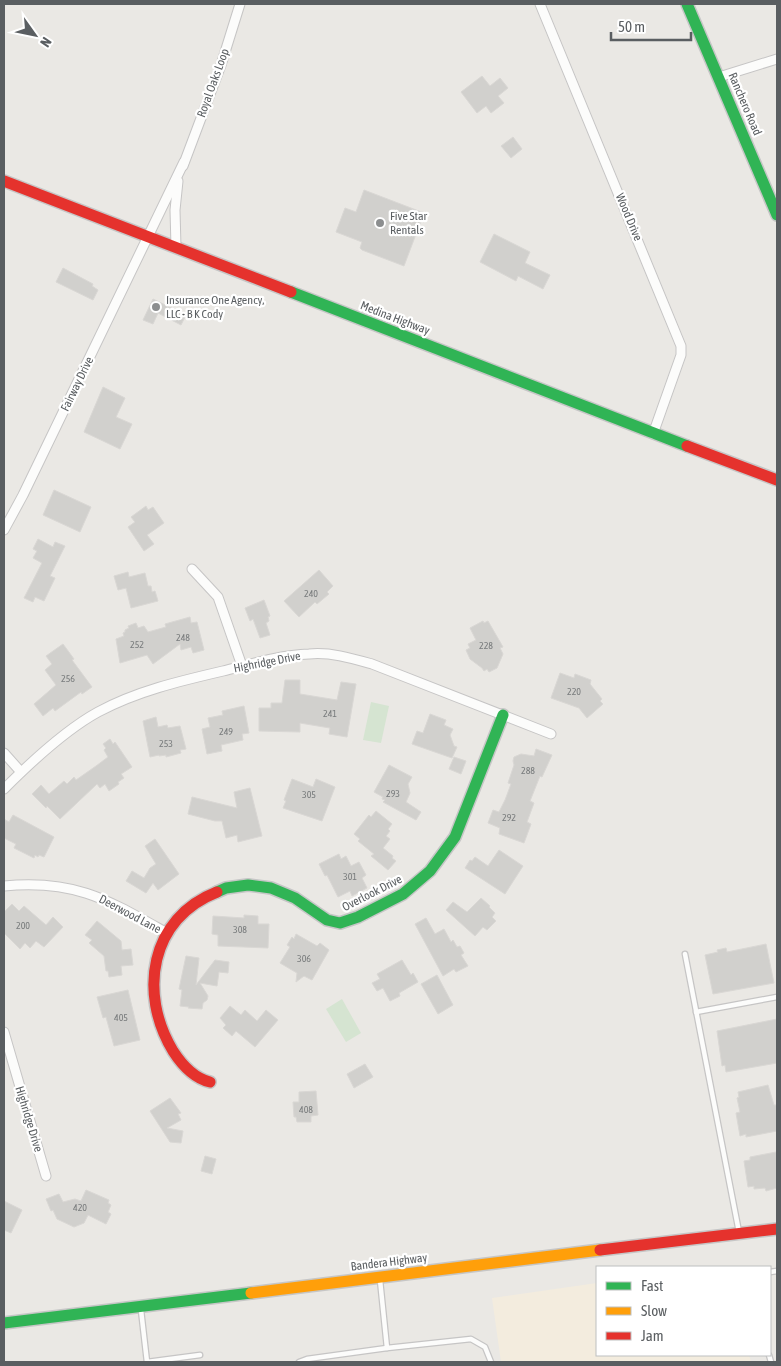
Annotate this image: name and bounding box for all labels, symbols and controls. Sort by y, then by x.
north arrow [10,10,60,60]
scale bar [611,10,691,42]
text: 50 m [618,18,645,35]
text: N [37,34,55,50]
street label: Royal Oaks Loop [194,46,232,119]
street label: Ranchero Road [725,70,765,138]
street label: Wood Drive [613,191,645,243]
place label: Five Star Rentals [390,209,428,237]
marker: Five Star Rentals [374,217,386,229]
place label: Insurance One Agency, LLC - B K Cody [166,293,264,321]
street label: Medina Highway [358,298,432,338]
marker: Insurance One Agency, LLC - B K Cody [150,301,162,313]
street label: Fairway Drive [58,354,96,414]
house number: 240 [304,588,318,599]
house number: 248 [176,632,190,643]
house number: 252 [130,639,144,650]
house number: 228 [479,640,493,651]
street label: Highridge Drive [232,649,302,675]
house number: 256 [61,673,75,684]
house number: 220 [567,686,581,697]
house number: 241 [323,708,337,719]
house number: 249 [219,726,233,737]
house number: 253 [159,738,173,749]
house number: 288 [521,765,535,776]
house number: 293 [386,788,400,799]
house number: 305 [302,789,316,800]
house number: 292 [502,812,516,823]
house number: 301 [343,871,357,882]
street label: Overlook Drive [340,872,404,914]
street label: Deerwood Lane [97,892,163,936]
house number: 200 [16,920,30,931]
house number: 308 [233,924,247,935]
house number: 306 [297,953,311,964]
house number: 405 [114,1012,128,1023]
street label: Highridge Drive [12,1084,46,1154]
house number: 408 [299,1104,313,1115]
house number: 420 [73,1202,87,1213]
street label: Bandera Highway [350,1250,428,1274]
legend [596,1266,771,1356]
text: Fast [641,1277,663,1294]
text: Slow [641,1302,667,1319]
text: Jam [641,1327,664,1344]

